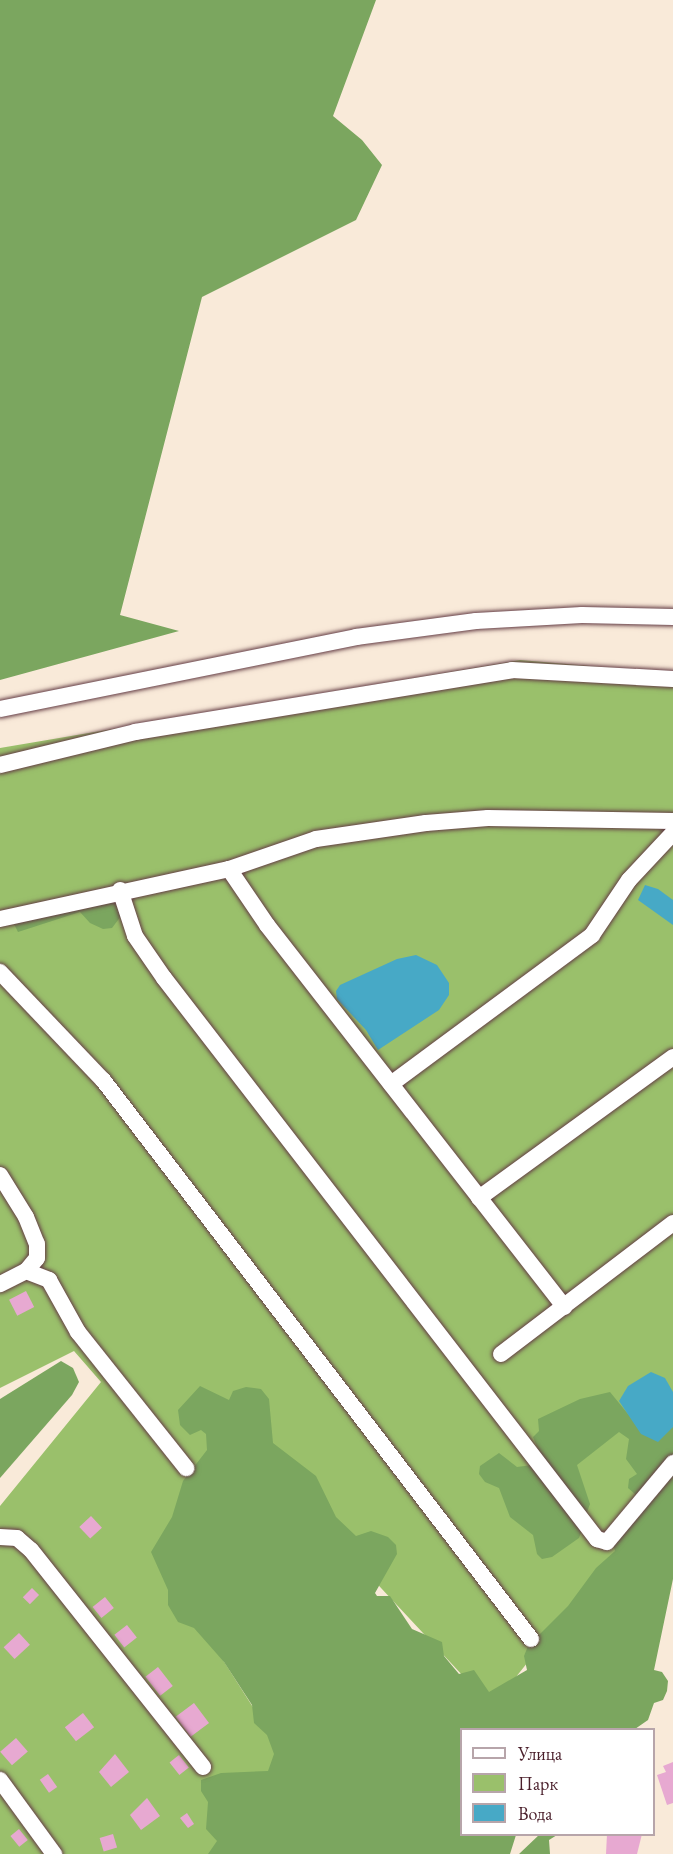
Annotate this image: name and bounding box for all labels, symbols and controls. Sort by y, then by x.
legend [460,1728,655,1836]
text: Улица [518,1742,562,1765]
text: Парк [518,1772,558,1795]
text: Вода [518,1802,552,1825]

